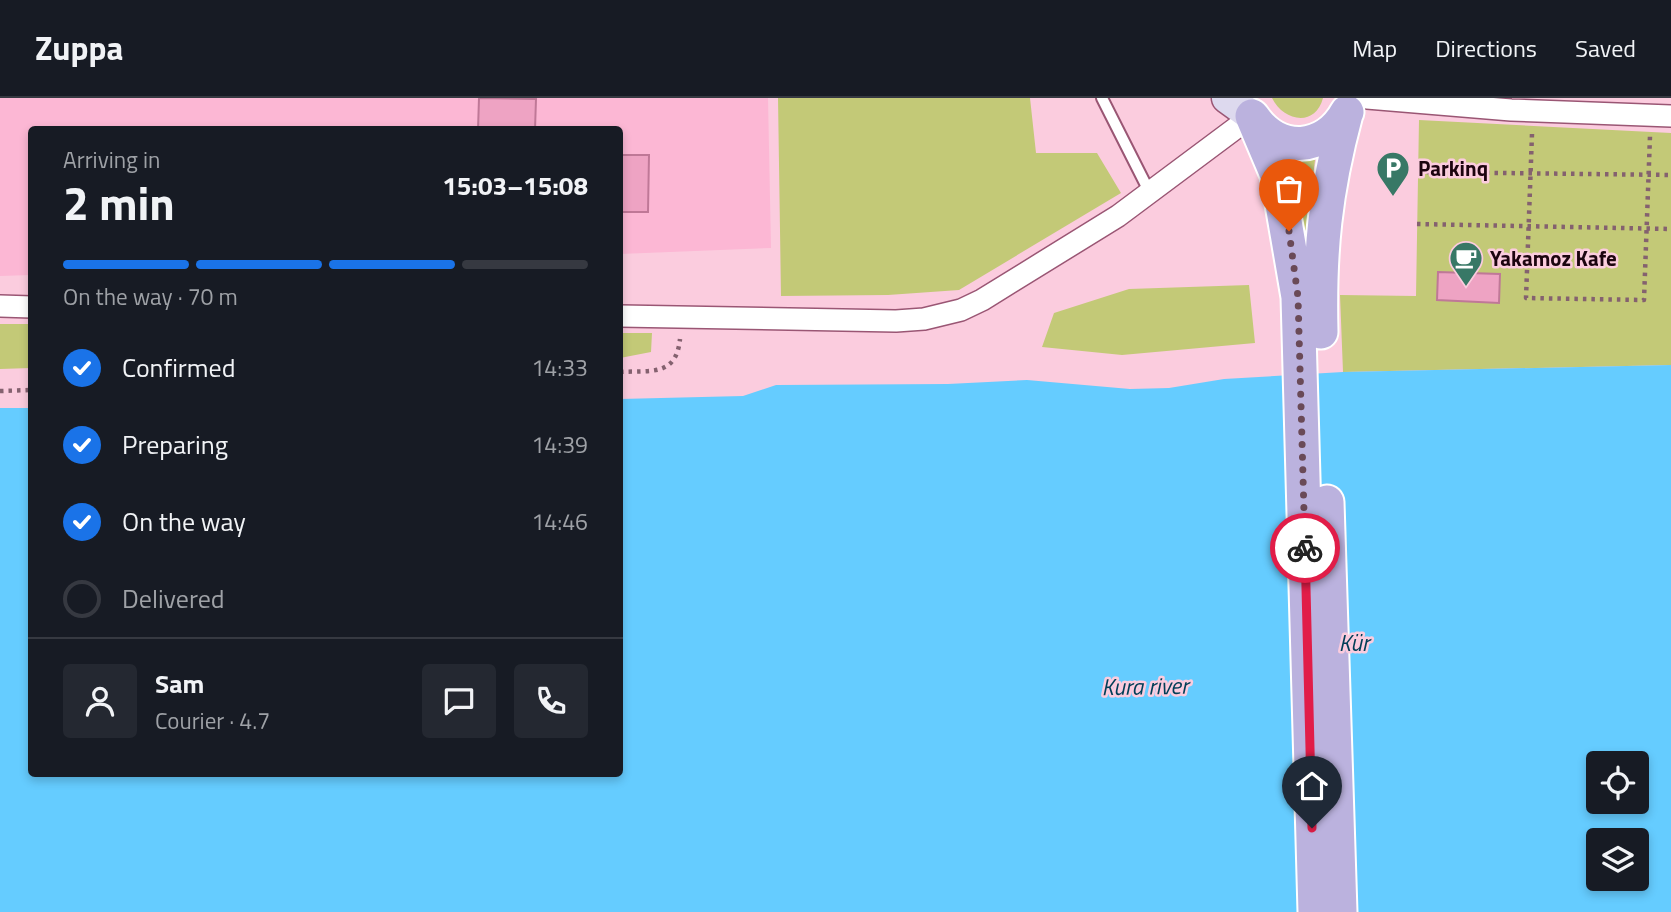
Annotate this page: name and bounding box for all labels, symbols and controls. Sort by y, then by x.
text: Zuppa [35,23,123,73]
text: Map [1352,30,1397,66]
text: Directions [1435,30,1537,66]
text: Saved [1575,30,1636,66]
text: Arriving in [63,142,160,177]
parking icon: Parkinq [1374,149,1412,198]
place label: Parkinq [1418,152,1488,184]
pin [1259,159,1319,231]
text: 15:03–15:08 [442,166,588,205]
text: 2 min [63,168,175,238]
icon: bag [1270,170,1308,208]
cafe icon: Yakamoz Kafe [1447,239,1485,288]
place label: Yakamoz Kafe [1490,242,1617,274]
text: On the way · 70 m [63,279,238,314]
text: Confirmed [122,348,236,387]
icon: check [63,349,101,387]
text: 14:33 [531,350,588,385]
text: Preparing [122,425,228,464]
icon: check [63,426,101,464]
text: 14:39 [531,427,588,462]
text: On the way [122,502,246,541]
icon: check [63,503,101,541]
text: 14:46 [531,504,588,539]
courier [1270,513,1340,583]
icon: bike [1286,529,1324,567]
text: Delivered [122,579,225,618]
water label: Kür [1339,625,1372,660]
button: person [63,664,137,738]
text: Sam [155,664,204,703]
button: chat [422,664,496,738]
button: phone [514,664,588,738]
water label: Kura river [1101,668,1191,704]
text: Courier · 4.7 [155,703,270,738]
map controls [1586,751,1649,891]
button: locate [1586,751,1649,814]
pin [1282,756,1342,828]
icon: home [1293,767,1331,805]
button: layers [1586,828,1649,891]

